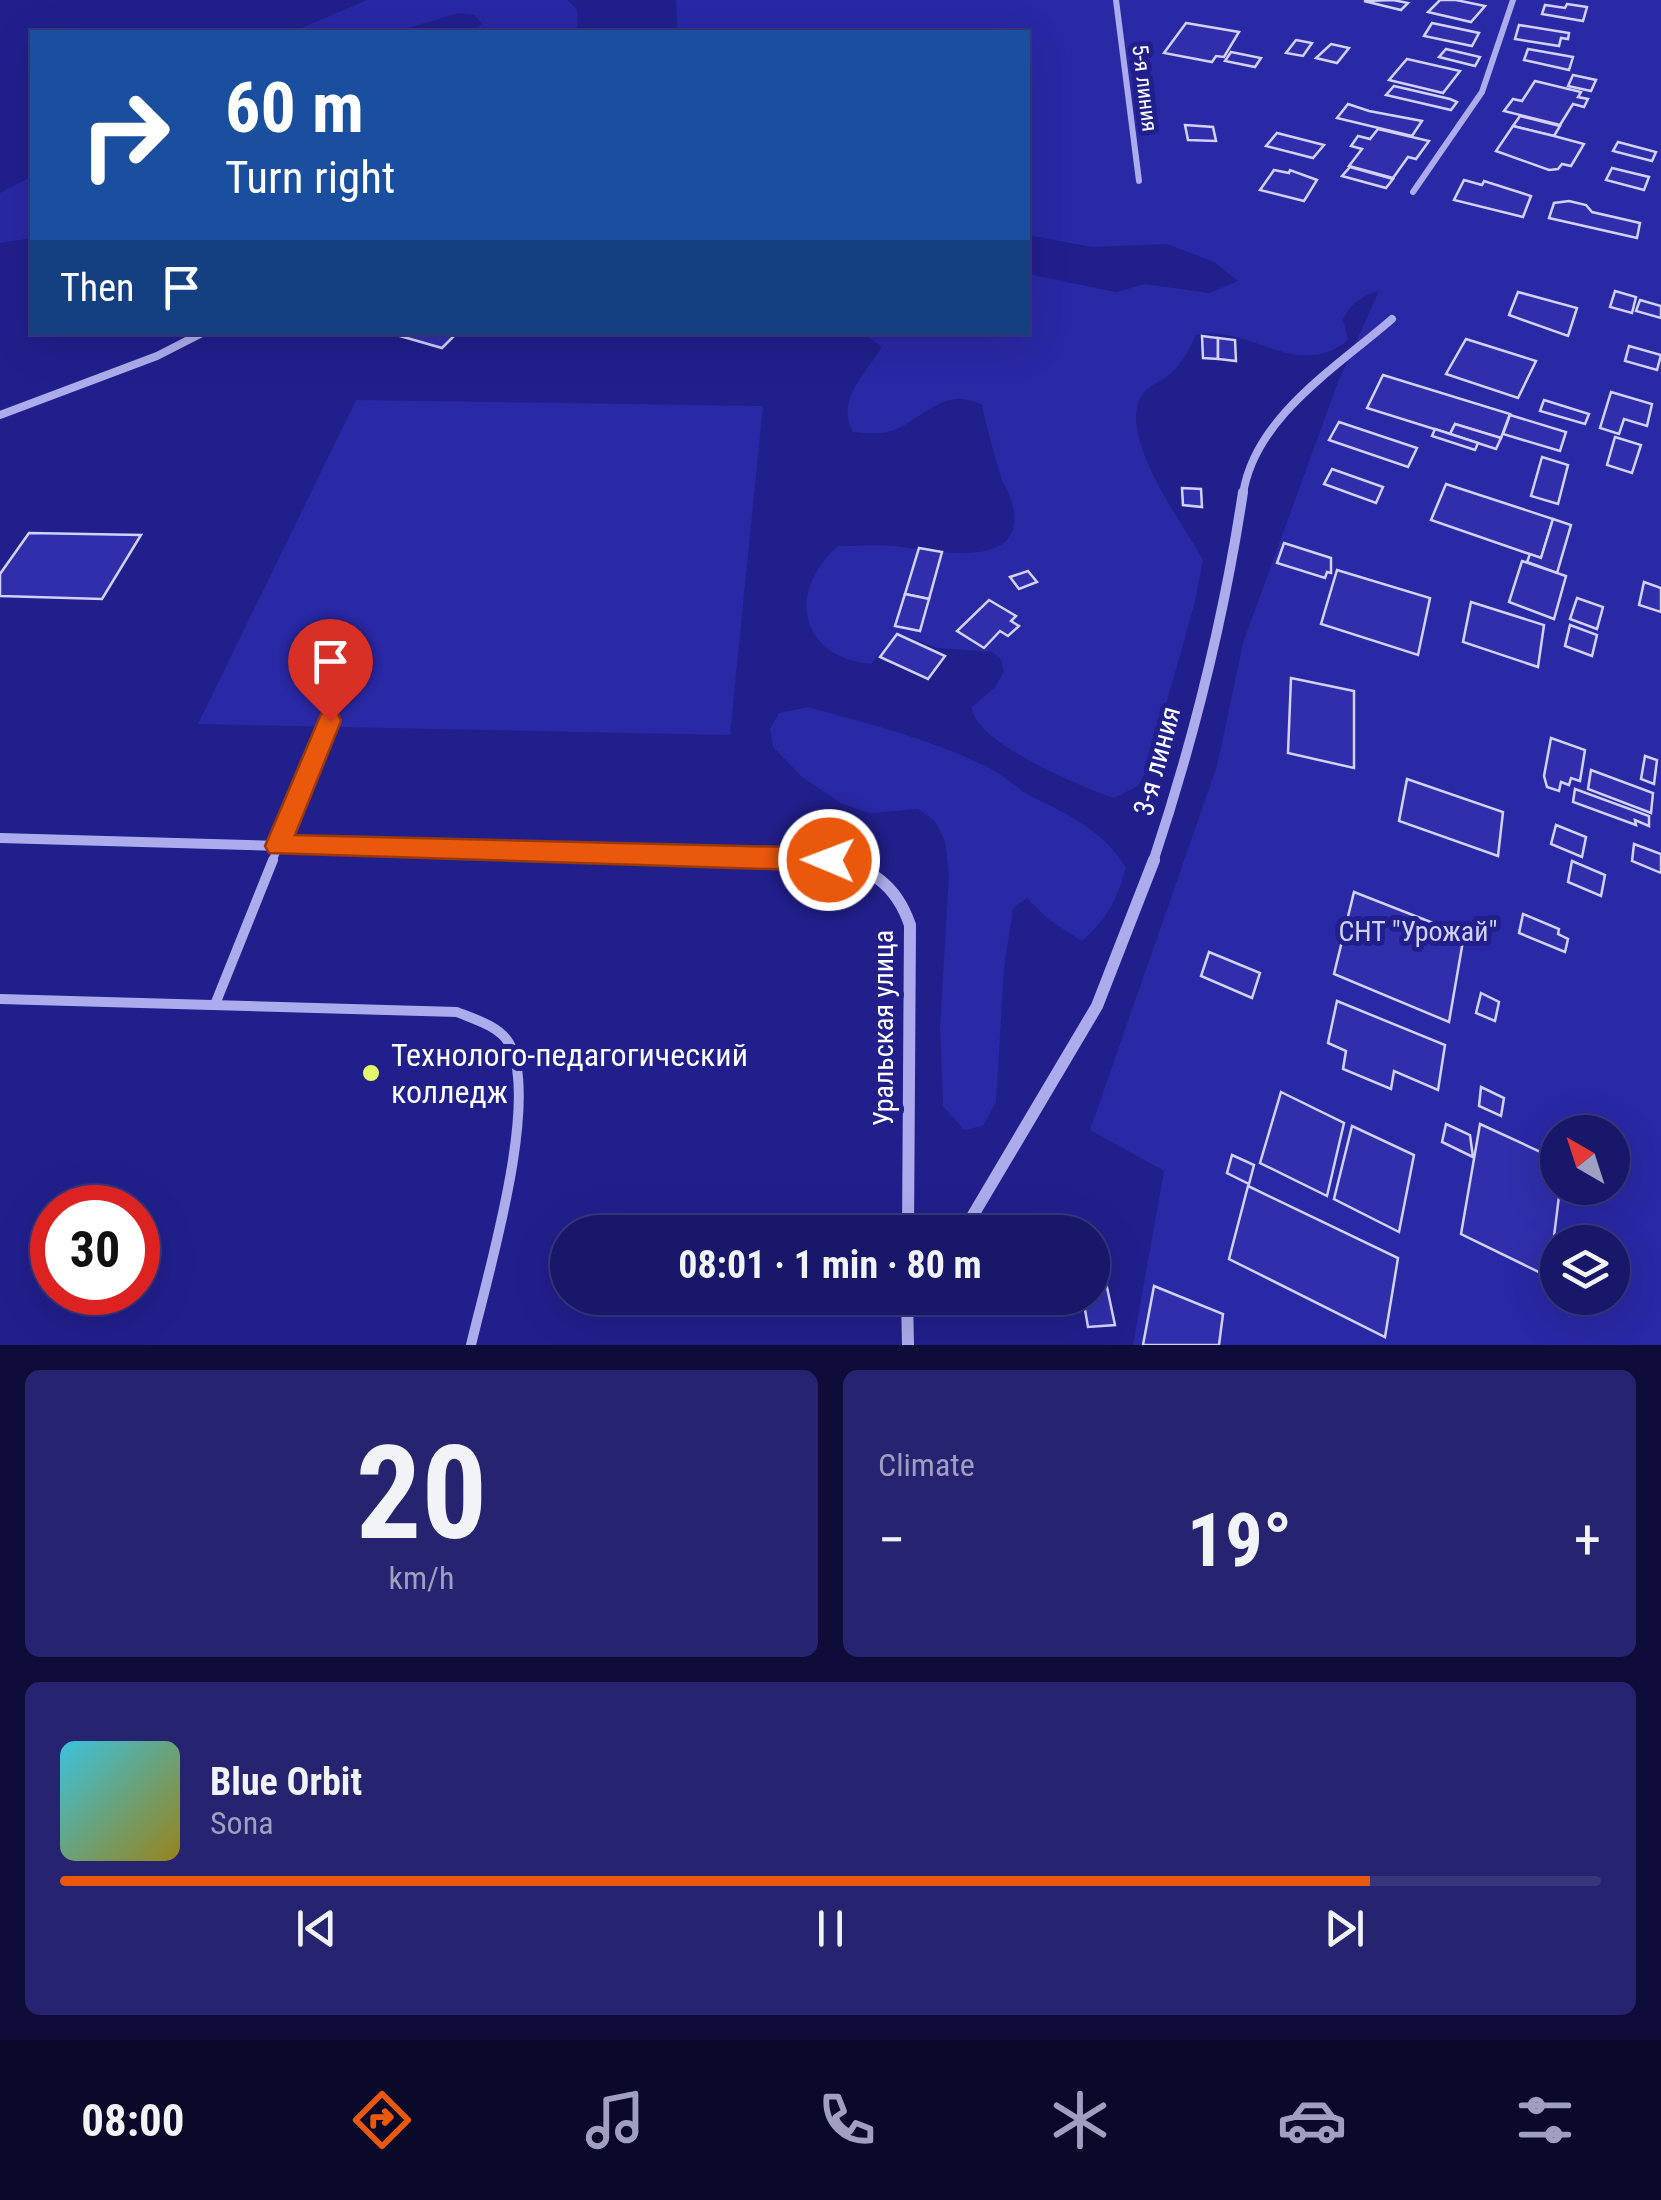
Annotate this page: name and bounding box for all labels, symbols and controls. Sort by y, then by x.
street label: 5-я линия [1127,43,1163,133]
text: 60 m [225,67,364,149]
icon: right [60,70,190,200]
text: Turn right [225,151,395,204]
icon: arrive [154,260,209,315]
text: Then [60,266,134,310]
pin [288,619,373,722]
icon: arrive [303,634,358,689]
street label: 3-я линия [1127,703,1187,819]
position arrow [777,808,881,912]
park label: СНТ "Урожай" [1339,915,1497,948]
street label: Уральская улица [867,930,900,1126]
place label: Технолого-педагогический колледж [391,1036,748,1111]
marker: Технолого-педагогический колледж [360,1062,382,1084]
north arrow [1540,1115,1630,1205]
map controls [1540,1115,1630,1315]
speed limit sign: 30 [30,1185,160,1315]
button: layers [1540,1225,1630,1315]
text: 08:01 · 1 min · 80 m [678,1243,982,1287]
text: 20 [356,1417,487,1570]
text: Climate [878,1446,975,1484]
text: 19° [1187,1496,1292,1584]
text: − [878,1508,906,1572]
text: + [1574,1508,1601,1572]
text: km/h [389,1559,454,1597]
text: Blue Orbit [210,1760,362,1804]
text: Sona [210,1804,273,1842]
icon: previous [289,1901,344,1956]
icon: pause [803,1901,858,1956]
icon: next [1317,1901,1372,1956]
icon: directions [347,2085,417,2155]
icon: music [580,2085,650,2155]
icon: phone [812,2085,882,2155]
icon: climate [1045,2085,1115,2155]
icon: car [1277,2085,1347,2155]
icon: filters [1510,2085,1580,2155]
text: 08:00 [81,2094,185,2147]

